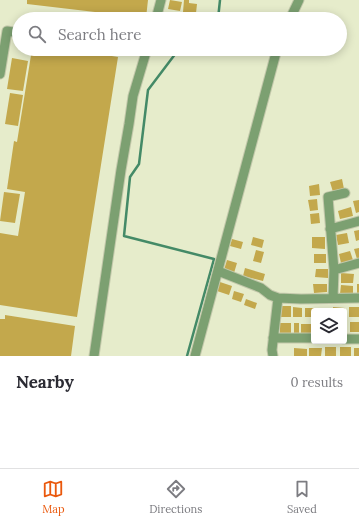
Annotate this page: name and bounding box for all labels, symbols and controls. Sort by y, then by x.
search box [12,12,347,56]
icon: search [26,23,48,45]
text: Search here [58,25,141,44]
map controls [311,308,347,344]
button: layers [311,308,347,344]
text: Nearby [16,371,74,393]
text: 0 results [291,374,343,391]
tab: Map [42,478,65,516]
tab: Directions [149,478,202,516]
tab: Saved [287,478,317,516]

